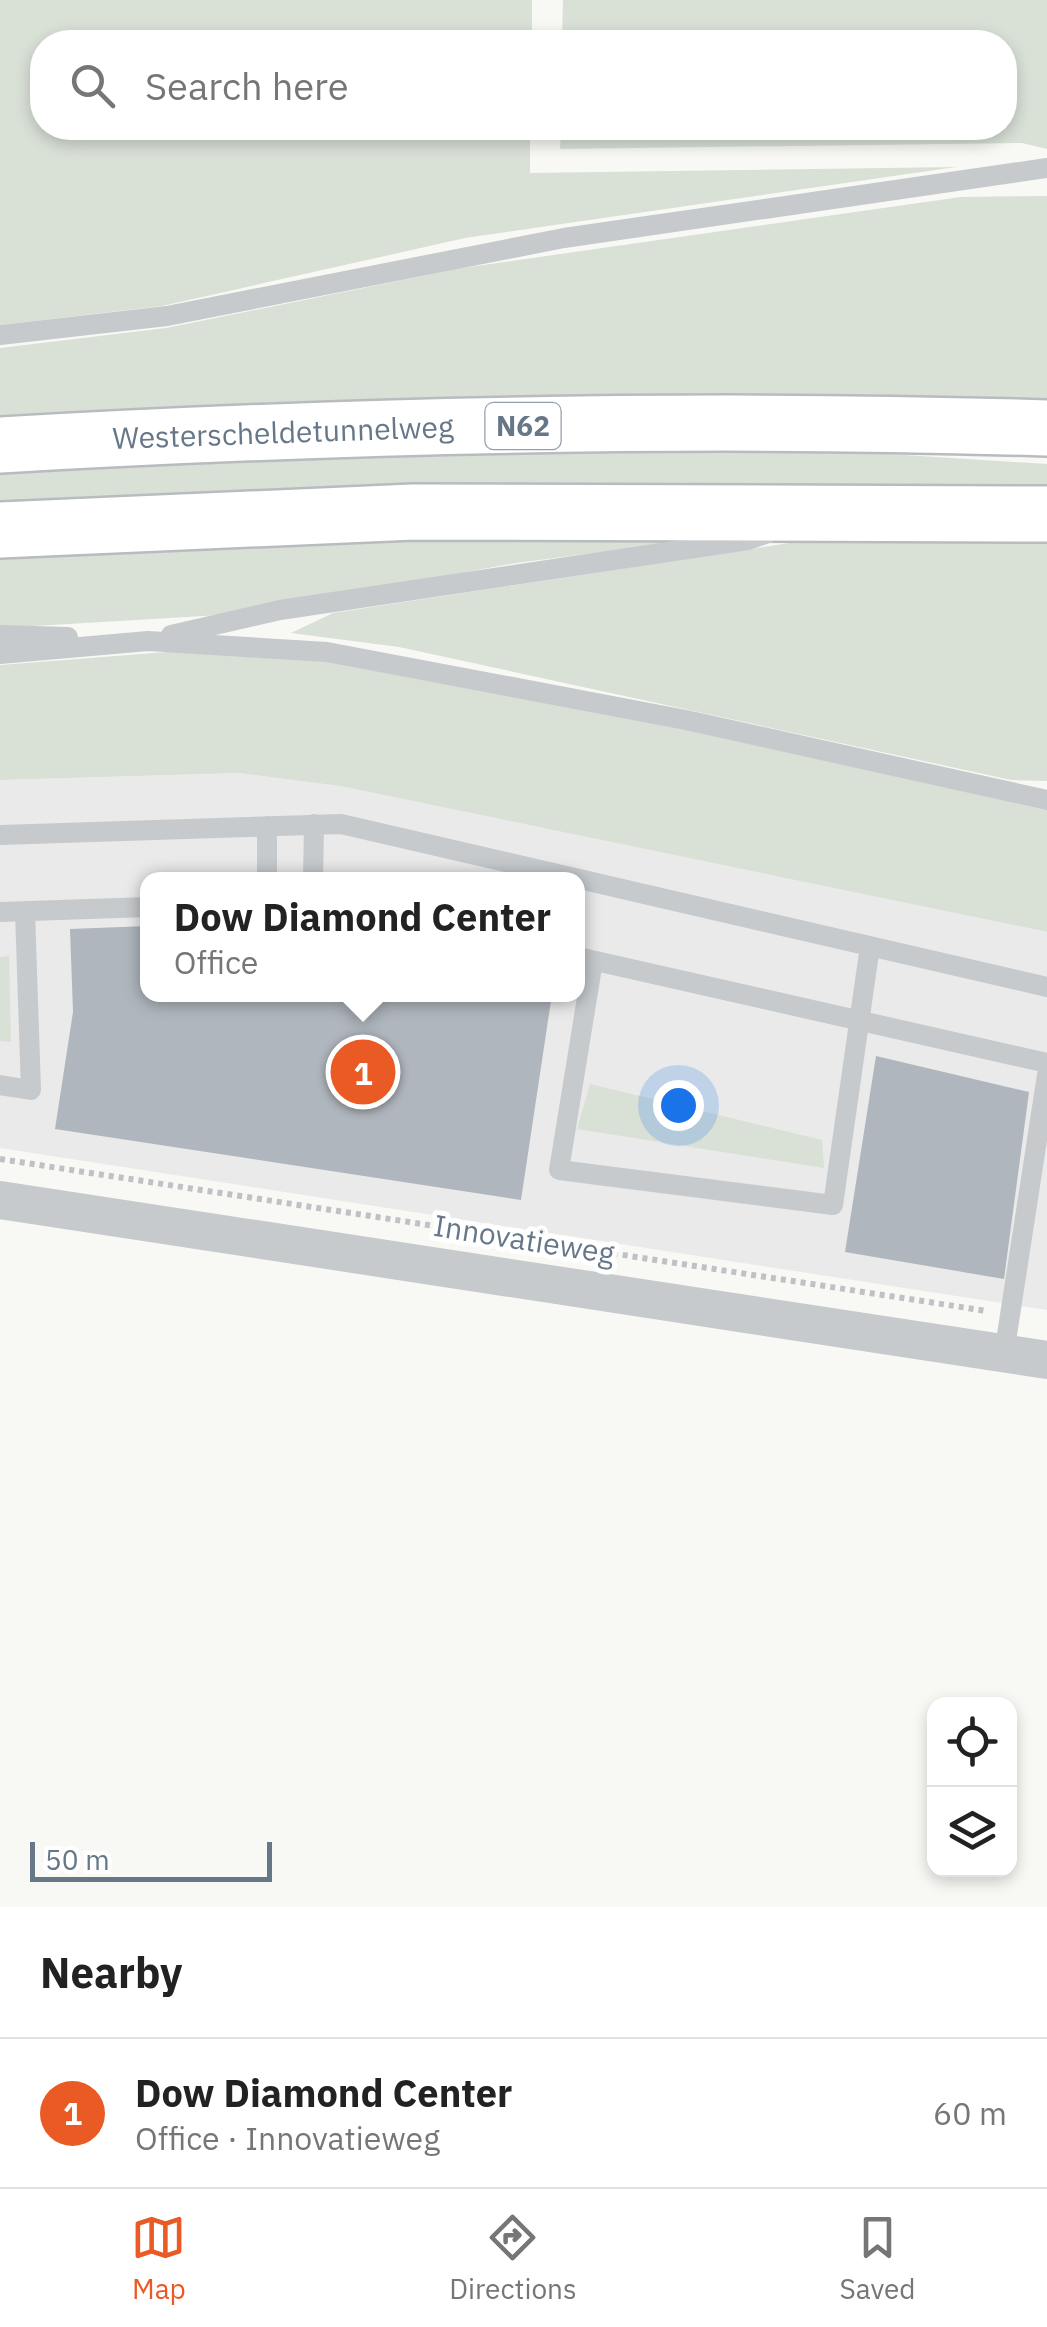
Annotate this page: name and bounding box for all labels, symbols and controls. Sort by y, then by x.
search box [30,30,1017,140]
icon: search [65,58,120,113]
text: Search here [145,61,349,110]
road number: N62 [486,403,560,449]
street label: Westerscheldetunnelweg [112,406,454,457]
popup [140,872,585,1002]
text: Dow Diamond Center [174,892,551,941]
text: Office [174,941,258,983]
pin: 1 [330,1034,396,1110]
your location [653,1080,704,1131]
street label: Innovatieweg [431,1205,618,1272]
map controls [927,1697,1017,1877]
button: locate [927,1697,1017,1787]
button: layers [927,1787,1017,1877]
scale bar [30,1837,272,1882]
text: 50 m [45,1841,110,1878]
text: Nearby [40,1945,182,2000]
text: Dow Diamond Center [135,2068,512,2117]
text: 1 [63,2092,82,2134]
text: 60 m [933,2092,1007,2134]
text: Office · Innovatieweg [135,2117,440,2159]
tab: Map [131,2210,186,2307]
tab: Directions [449,2210,577,2307]
tab: Saved [839,2210,916,2307]

